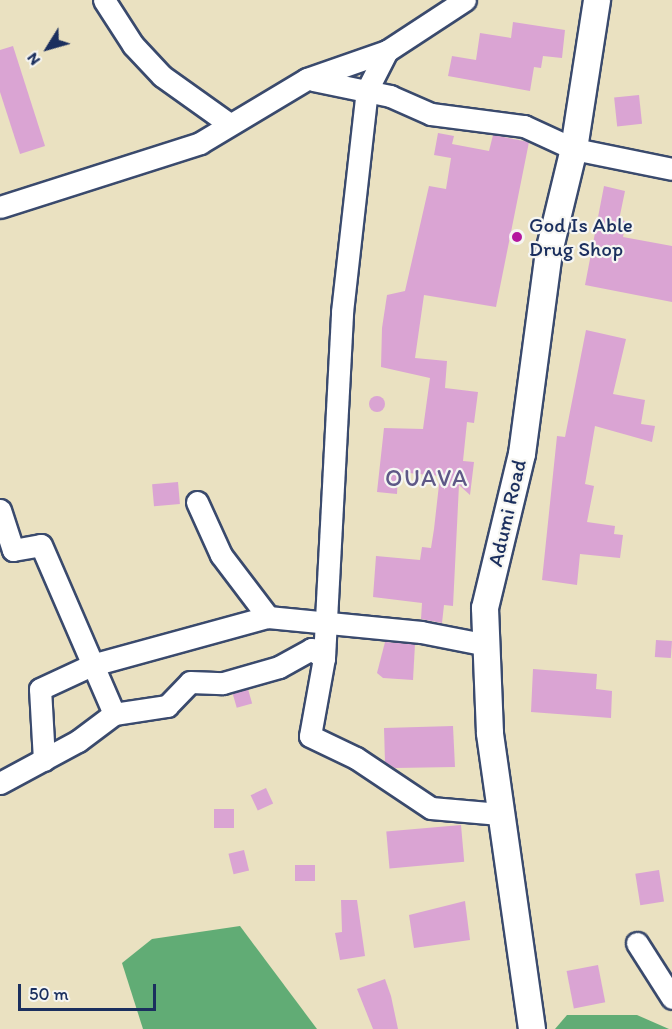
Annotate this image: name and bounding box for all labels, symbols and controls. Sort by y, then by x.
north arrow [18,18,78,78]
text: N [22,49,44,69]
place label: God Is Able Drug Shop [529,212,633,262]
marker: God Is Able Drug Shop [510,230,524,244]
street label: Adumi Road [482,457,532,569]
district label: OUAVA [384,464,470,492]
scale bar [21,972,159,1010]
text: 50 m [29,983,69,1005]

